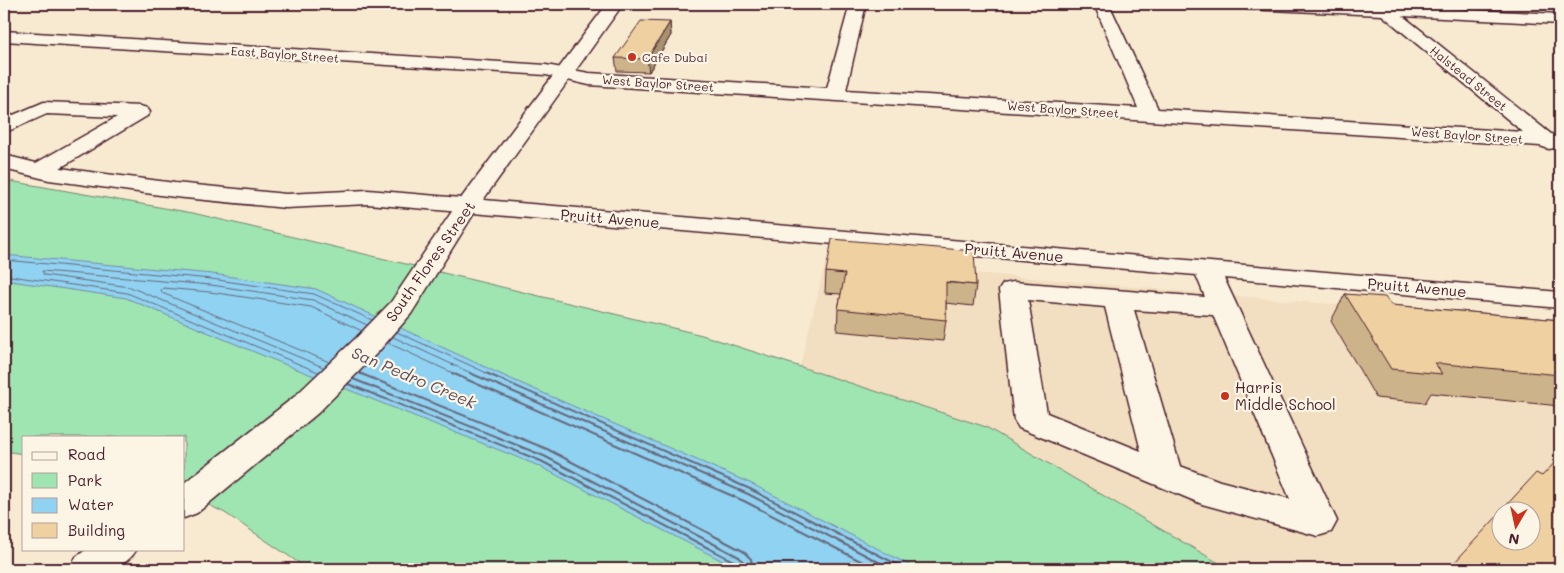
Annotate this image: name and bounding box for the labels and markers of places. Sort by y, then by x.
place label: Cafe Dubai [642,49,708,65]
marker: Cafe Dubai [626,51,638,63]
place label: Harris Middle School [1235,377,1336,414]
marker: Harris Middle School [1219,390,1231,402]

